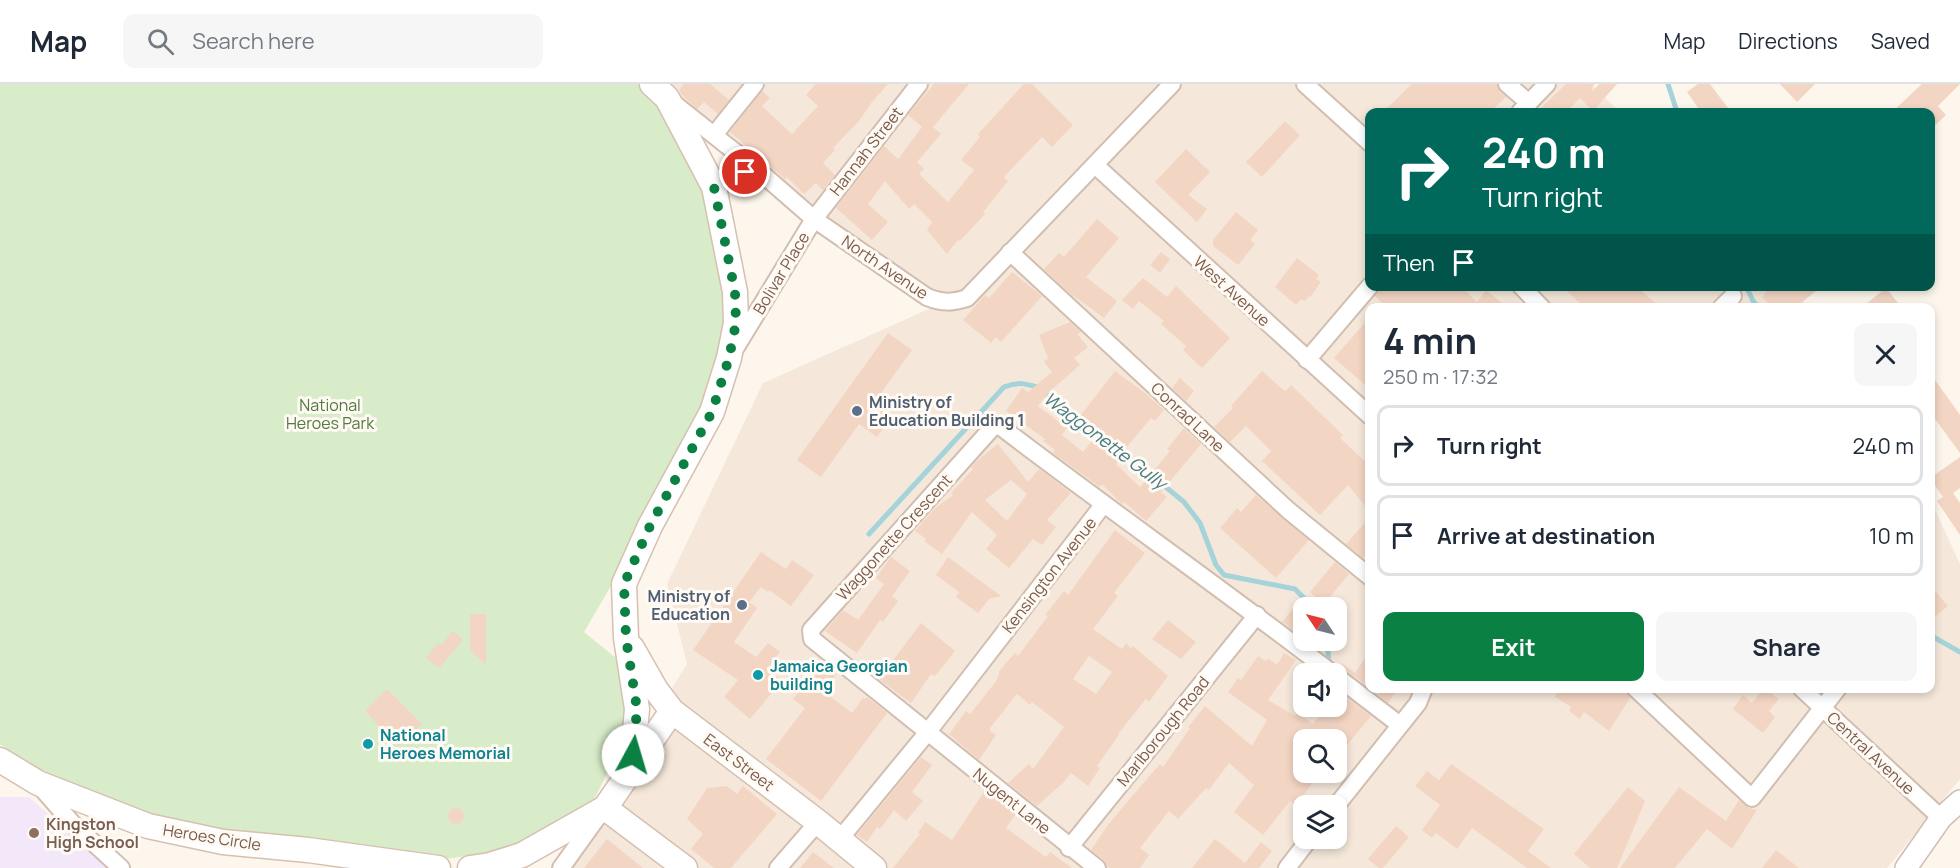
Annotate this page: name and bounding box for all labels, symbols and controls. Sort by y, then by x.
search box [123,14,543,68]
text: Map [30,22,87,60]
icon: search [144,25,177,58]
text: Search here [192,26,315,56]
text: Map [1664,27,1705,55]
text: Directions [1738,27,1838,55]
text: Saved [1871,27,1930,55]
street label: Hannah Street [824,102,908,200]
text: 240 m [1482,123,1606,181]
icon: right [1383,132,1461,210]
pin [719,146,770,197]
icon: arrive [728,155,761,188]
text: Turn right [1482,178,1603,215]
street label: Bolivar Place [748,228,814,318]
street label: North Avenue [837,230,933,304]
icon: arrive [1447,246,1480,279]
text: Then [1383,248,1435,278]
street label: West Avenue [1189,251,1275,331]
text: 4 min [1383,316,1477,365]
button: close [1854,323,1917,386]
text: 250 m · 17:32 [1383,363,1498,390]
street label: Conrad Lane [1146,377,1230,457]
water label: Waggonette Gully [1039,386,1174,496]
place label: Ministry of Education Building 1 [869,391,1025,431]
park label: National Heroes Park [286,394,375,434]
marker: Ministry of Education Building 1 [850,404,864,418]
icon: right [1386,429,1419,462]
text: Turn right [1437,431,1542,461]
text: 240 m [1852,431,1914,461]
street label: Waggonette Crescent [831,469,957,605]
street label: Kensington Avenue [997,512,1101,638]
icon: arrive [1386,519,1419,552]
text: Arrive at destination [1437,521,1655,551]
text: 10 m [1869,521,1914,551]
place label: Ministry of Education [648,585,730,625]
north arrow [1293,597,1347,651]
map controls [1293,597,1347,849]
marker: Ministry of Education [735,598,749,612]
button: Exit [1383,612,1644,681]
button: Share [1656,612,1917,681]
place label: Jamaica Georgian building [770,655,908,695]
button: sound [1293,663,1347,717]
marker: Jamaica Georgian building [751,668,765,682]
street label: Marlborough Road [1112,671,1214,791]
street label: Central Avenue [1822,707,1920,799]
position arrow [601,723,665,787]
place label: National Heroes Memorial [380,724,511,764]
street label: East Street [699,728,779,796]
button: search [1293,729,1347,783]
marker: National Heroes Memorial [361,737,375,751]
street label: Nugent Lane [969,763,1055,839]
button: layers [1293,795,1347,849]
place label: Kingston High School [46,813,139,853]
street label: Heroes Circle [161,818,263,856]
marker: Kingston High School [27,826,41,840]

